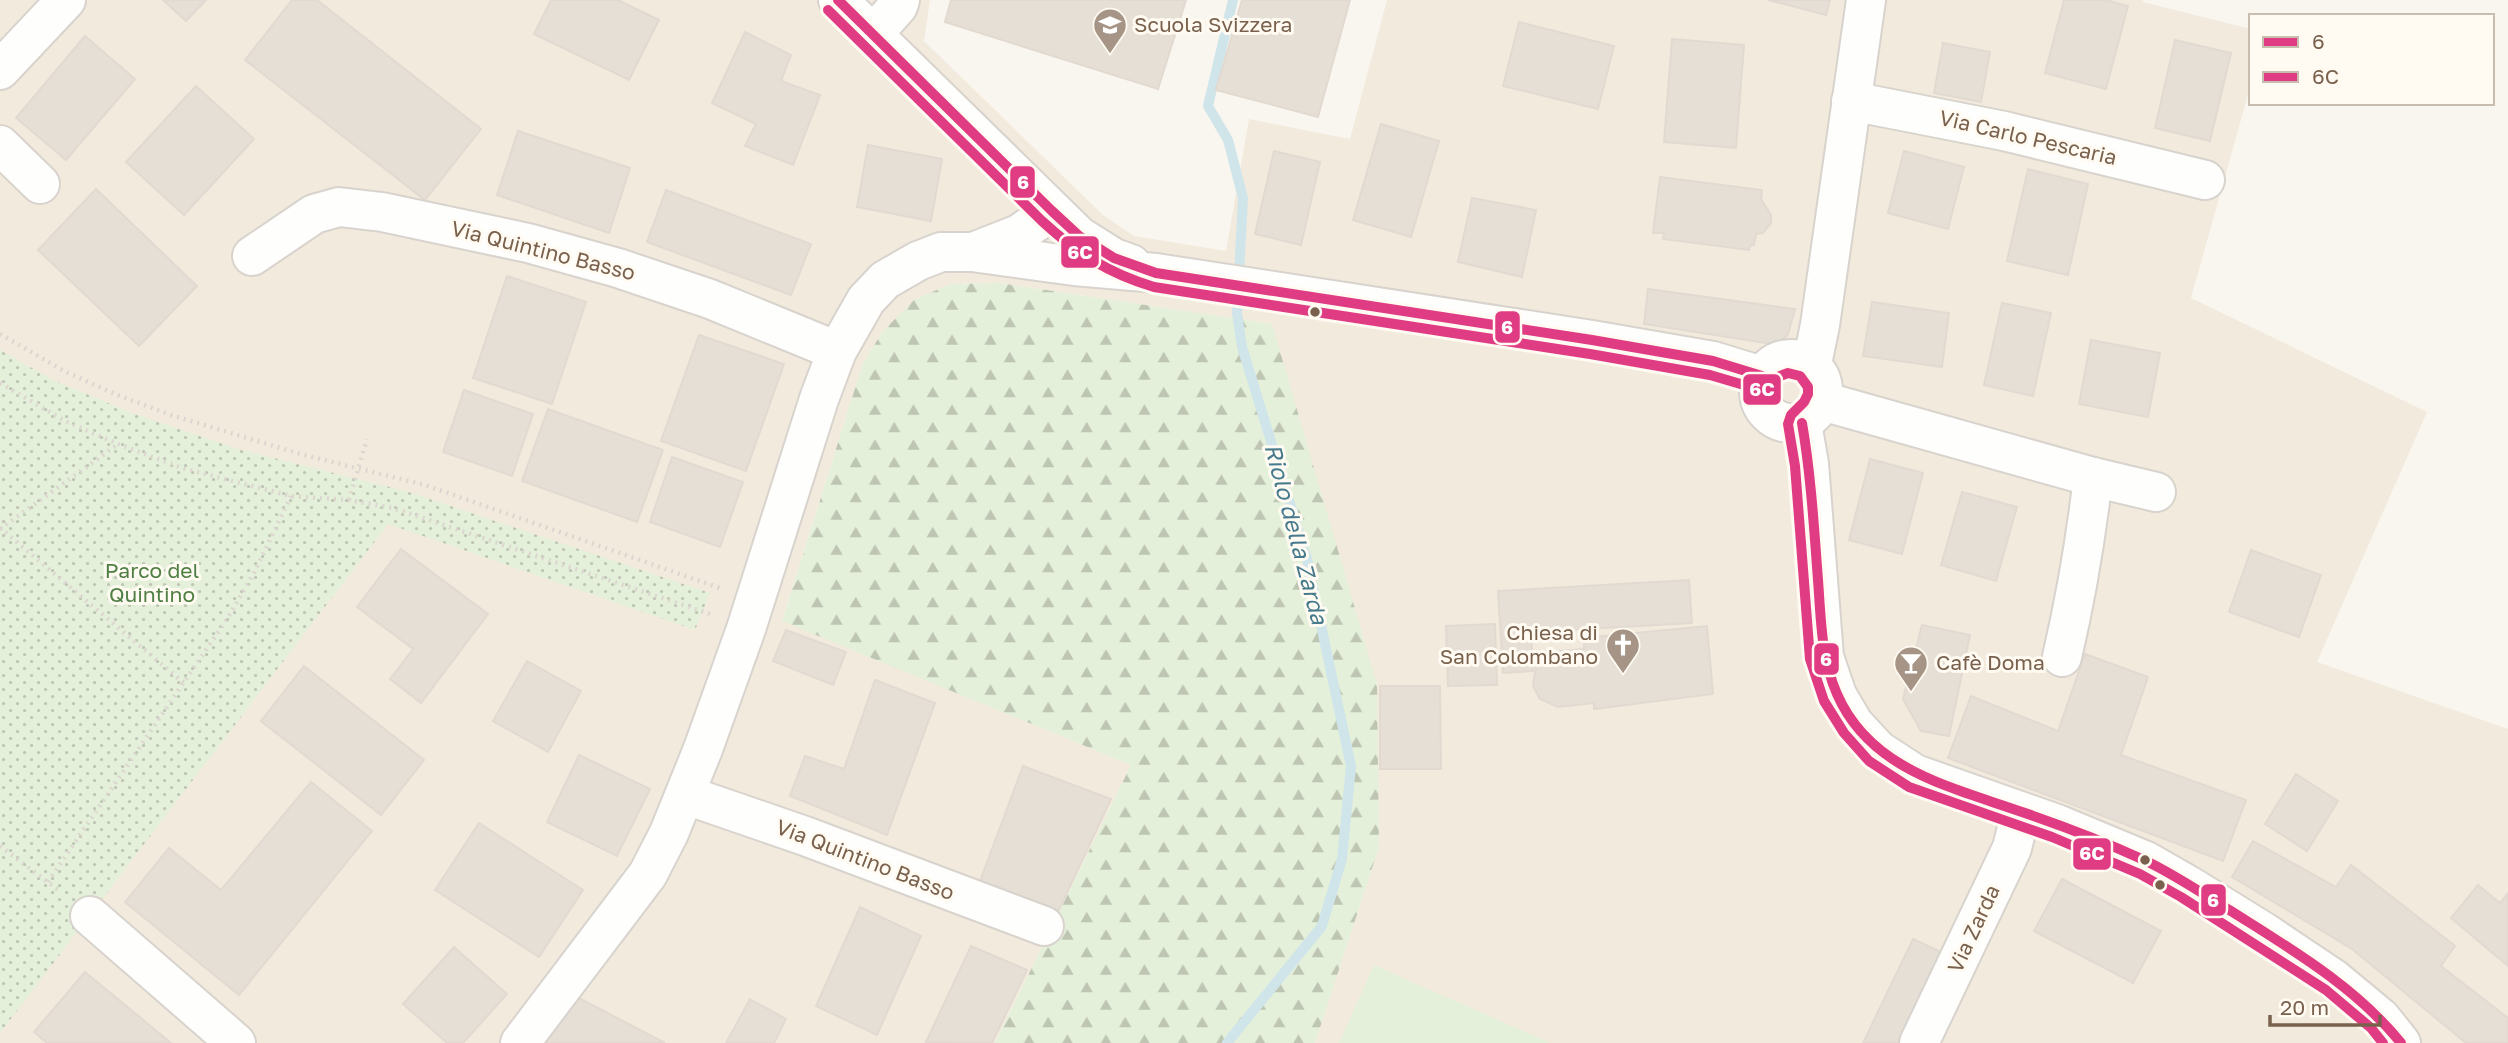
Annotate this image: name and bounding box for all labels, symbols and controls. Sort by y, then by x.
school or university icon: Scuola Svizzera [1091,6,1129,55]
place label: Scuola Svizzera [1134,11,1292,37]
legend [2249,14,2494,105]
text: 6 [2312,28,2325,54]
text: 6C [2312,63,2339,89]
street label: Via Carlo Pescaria [1937,104,2120,170]
line badge: 6 [1009,165,1036,199]
text: 6 [1017,170,1029,193]
street label: Via Quintino Basso [448,215,638,286]
line badge: 6C [1060,235,1100,269]
text: 6C [1067,240,1093,263]
unlabelled marker [1308,305,1322,319]
line badge: 6 [1494,310,1521,344]
text: 6 [1501,315,1513,338]
line badge: 6C [1742,373,1782,406]
text: 6C [1749,377,1775,400]
water label: Riolo della Zarda [1259,440,1335,628]
park label: Parco del Quintino [105,557,199,607]
place label: Chiesa di San Colombano [1440,619,1598,669]
church icon: Chiesa di San Colombano [1604,626,1642,675]
line badge: 6 [1813,642,1840,676]
bar icon: Cafè Doma [1892,644,1930,693]
text: 6 [1820,647,1832,670]
place label: Cafè Doma [1936,649,2045,675]
street label: Via Quintino Basso [772,813,958,905]
line badge: 6C [2072,837,2112,871]
text: 6C [2079,841,2105,864]
unlabelled marker [2138,853,2152,867]
unlabelled marker [2153,878,2167,892]
street label: Via Zarda [1941,880,2005,977]
line badge: 6 [2200,883,2227,917]
text: 6 [2207,888,2219,911]
scale bar [2270,984,2380,1028]
text: 20 m [2280,994,2329,1020]

